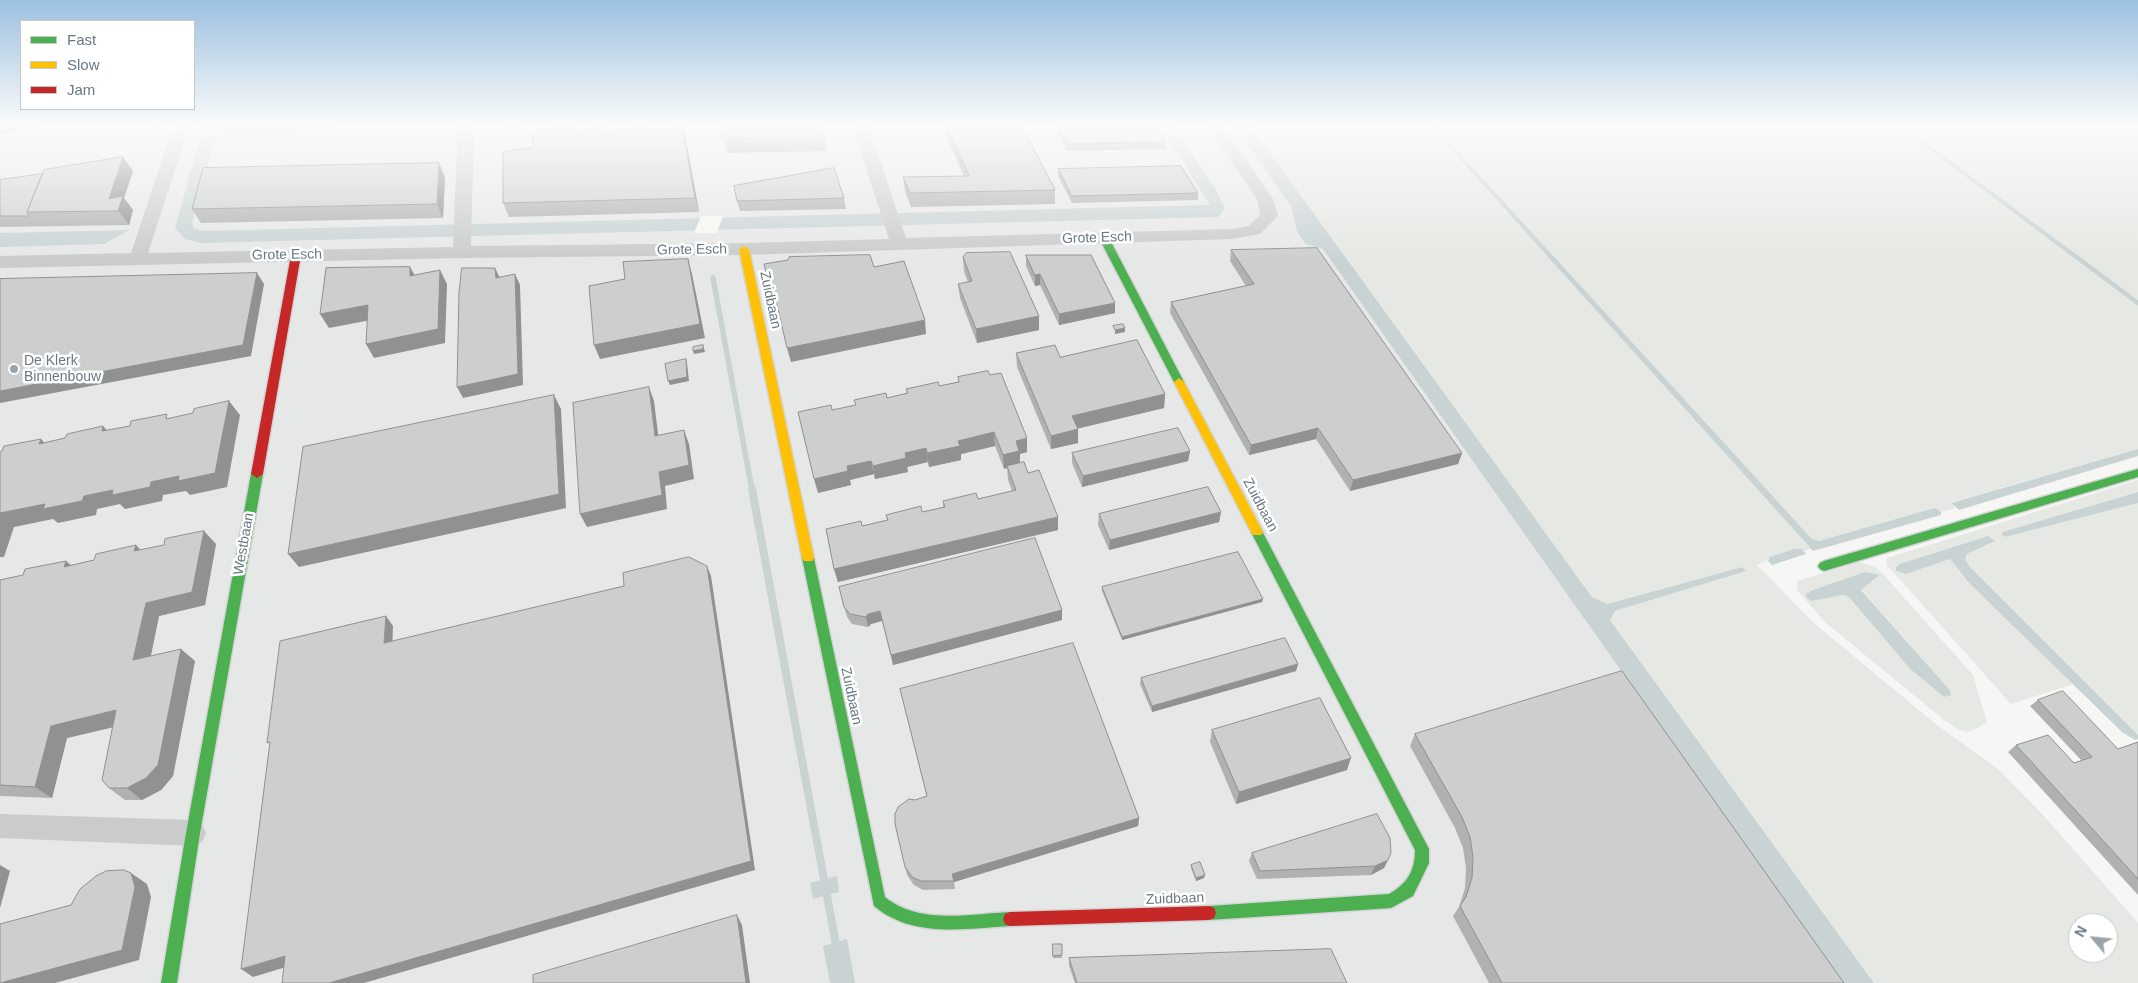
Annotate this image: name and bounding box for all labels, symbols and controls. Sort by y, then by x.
legend [20,20,195,110]
text: Fast [67,31,96,48]
text: Slow [67,56,100,73]
text: Jam [67,81,95,98]
street label: Grote Esch [1062,228,1132,248]
street label: Grote Esch [657,241,727,259]
street label: Grote Esch [252,246,322,264]
street label: Zuidbaan [756,270,784,330]
place label: De Klerk Binnenbouw [24,353,101,386]
marker: De Klerk Binnenbouw [8,363,20,375]
street label: Zuidbaan [1239,475,1281,535]
street label: Westbaan [230,512,258,576]
street label: Zuidbaan [837,666,865,726]
street label: Zuidbaan [1146,890,1204,908]
north arrow [2068,913,2118,963]
text: N [2071,923,2090,940]

